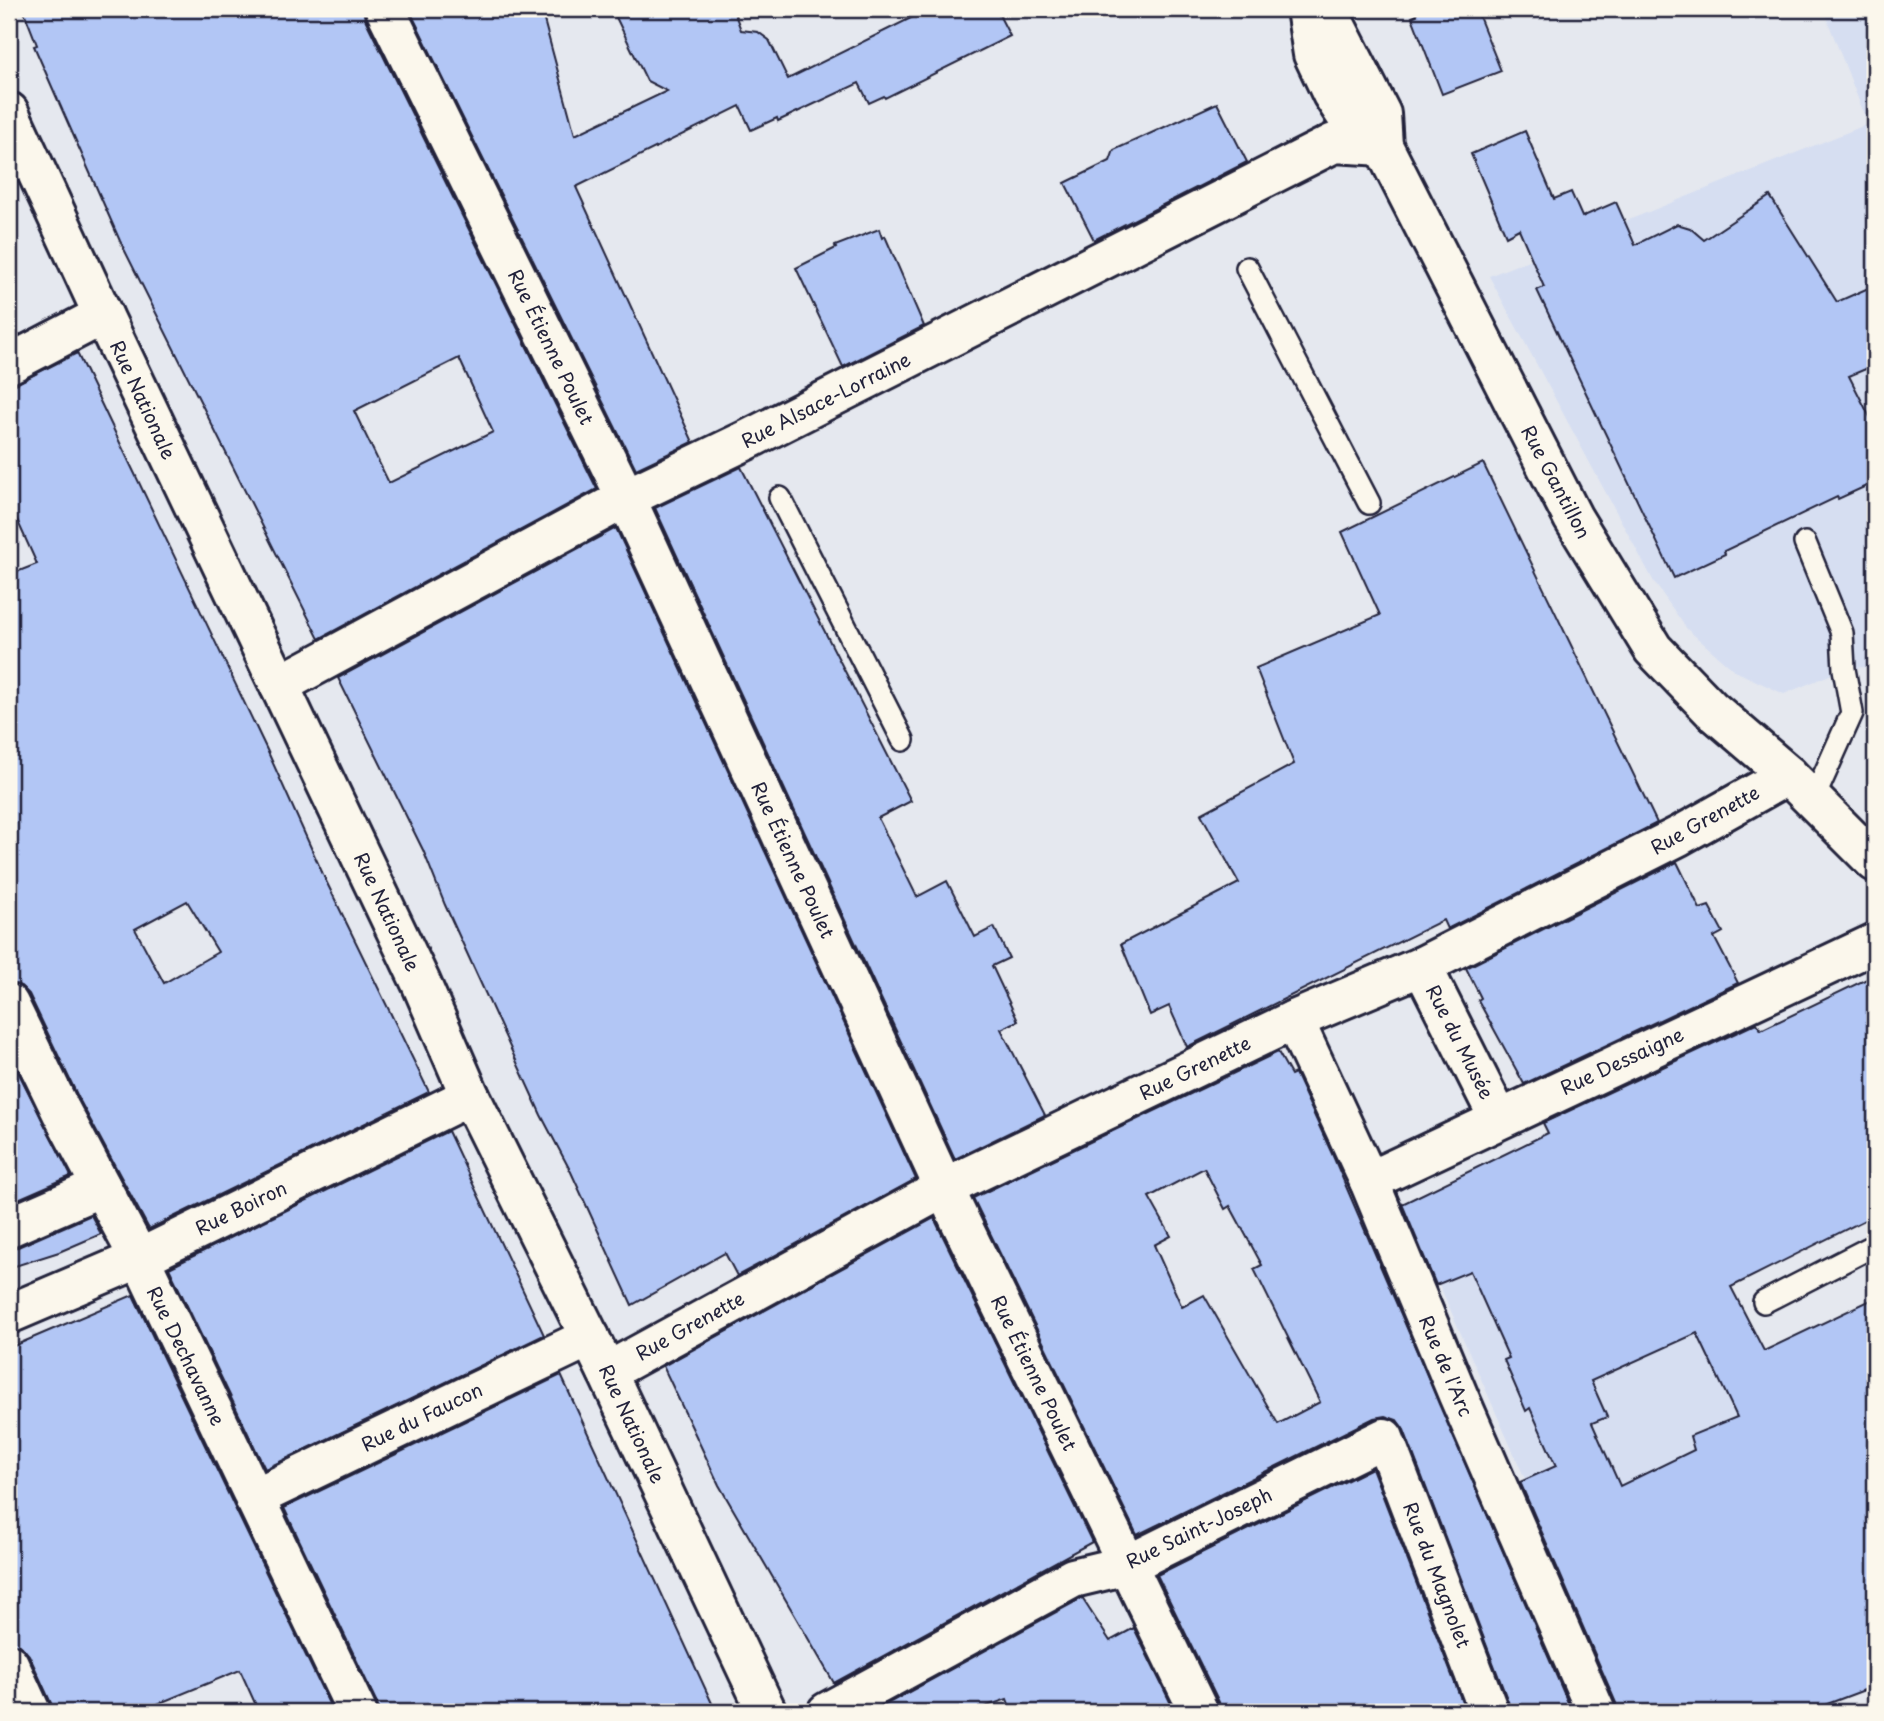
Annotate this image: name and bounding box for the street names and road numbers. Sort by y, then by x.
street label: Rue Étienne Poulet [502,264,602,429]
street label: Rue Nationale [104,335,184,464]
street label: Rue Alsace-Lorraine [736,344,915,454]
street label: Rue Gantillon [1515,420,1599,543]
street label: Rue Étienne Poulet [745,777,843,943]
street label: Rue Grenette [1645,778,1764,861]
street label: Rue Nationale [348,847,428,976]
street label: Rue du Musée [1420,979,1502,1104]
street label: Rue Dessaigne [1555,1019,1688,1101]
street label: Rue Grenette [1134,1028,1255,1106]
street label: Rue Boiron [190,1173,291,1241]
street label: Rue Dechavanne [141,1281,233,1430]
street label: Rue Grenette [630,1284,749,1367]
street label: Rue Étienne Poulet [985,1290,1085,1455]
street label: Rue de l'Arc [1413,1311,1481,1420]
street label: Rue Nationale [593,1359,673,1488]
street label: Rue du Faucon [356,1375,487,1458]
street label: Rue Saint-Joseph [1121,1480,1276,1575]
street label: Rue du Magnolet [1397,1498,1479,1652]

